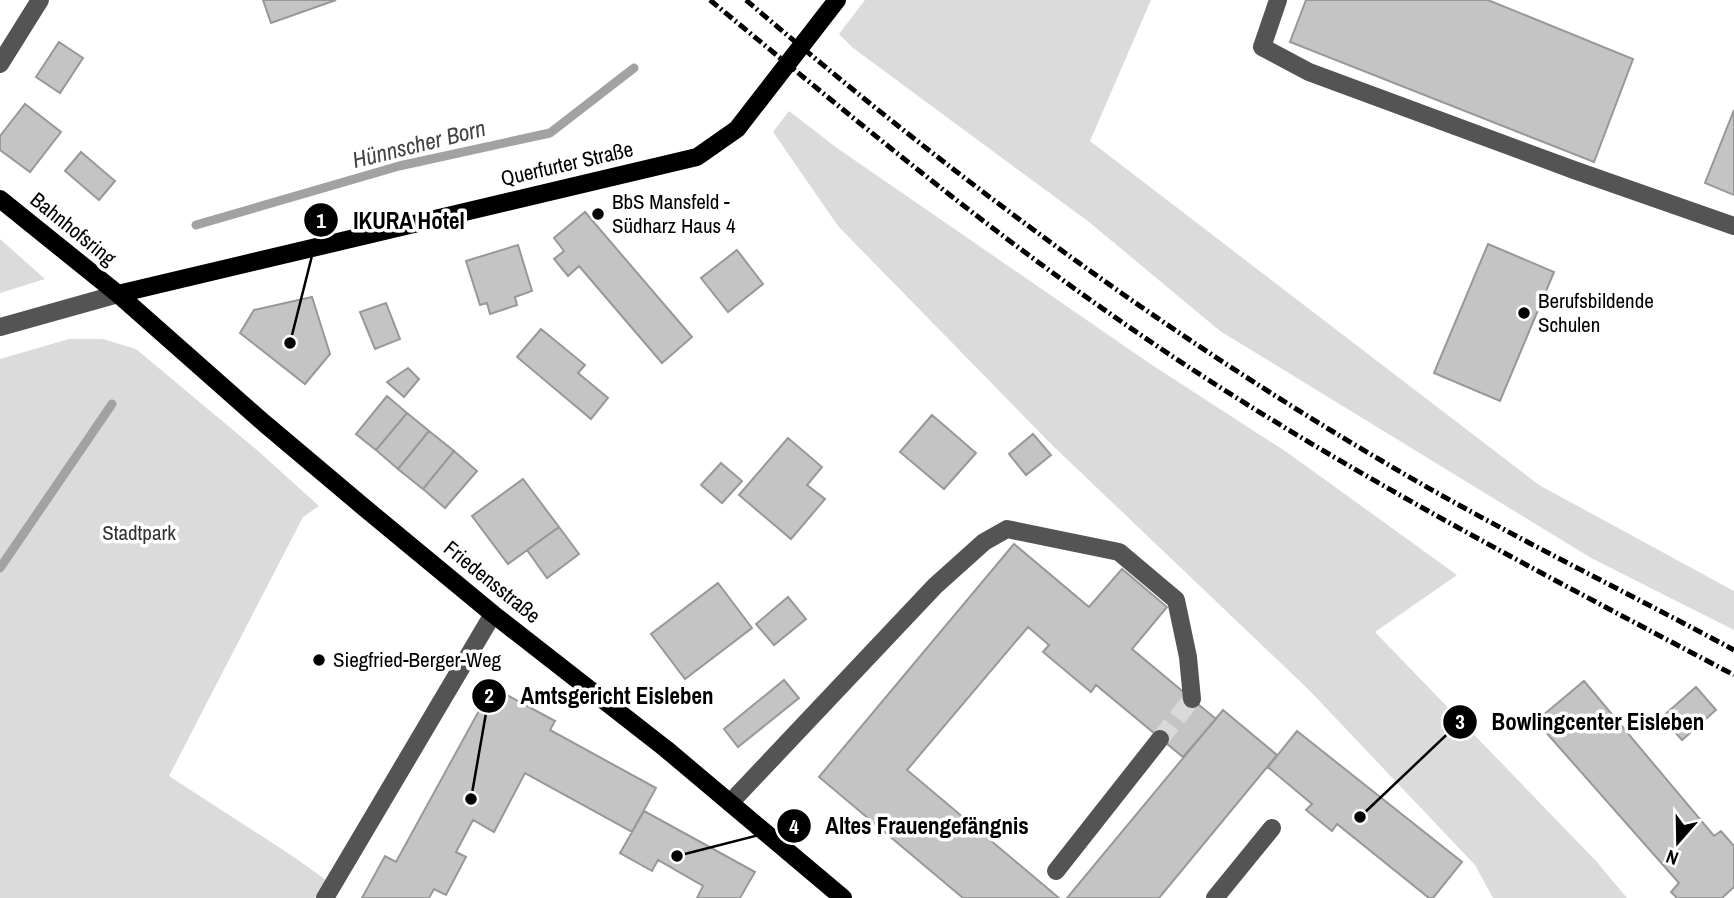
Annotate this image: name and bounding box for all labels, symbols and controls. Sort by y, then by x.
water label: Hünnscher Born [349,112,489,175]
street label: Querfurter Straße [498,134,636,193]
street label: Bahnhofsring [24,185,123,272]
place label: BbS Mansfeld - Südharz Haus 4 [612,187,736,240]
callout: IKURA Hotel [304,198,479,242]
text: IKURA Hotel [353,205,465,236]
text: 1 [316,206,326,235]
marker: BbS Mansfeld - Südharz Haus 4 [590,206,606,222]
place label: Berufsbildende Schulen [1538,286,1654,339]
marker: Berufsbildende Schulen [1516,305,1532,321]
park label: Stadtpark [102,518,176,547]
street label: Friedensstraße [438,534,547,630]
place label: Siegfried-Berger-Weg [333,645,502,674]
marker: Siegfried-Berger-Weg [311,652,327,668]
callout: Amtsgericht Eisleben [472,674,727,718]
text: Amtsgericht Eisleben [521,680,713,711]
text: 2 [484,681,494,710]
callout: Bowlingcenter Eisleben [1442,700,1718,744]
text: Bowlingcenter Eisleben [1492,706,1704,737]
text: 3 [1455,707,1465,736]
callout: Altes Frauengefängnis [776,804,1042,848]
north arrow [1643,807,1713,877]
text: Altes Frauengefängnis [825,810,1029,841]
text: 4 [789,812,799,841]
text: N [1662,844,1682,872]

